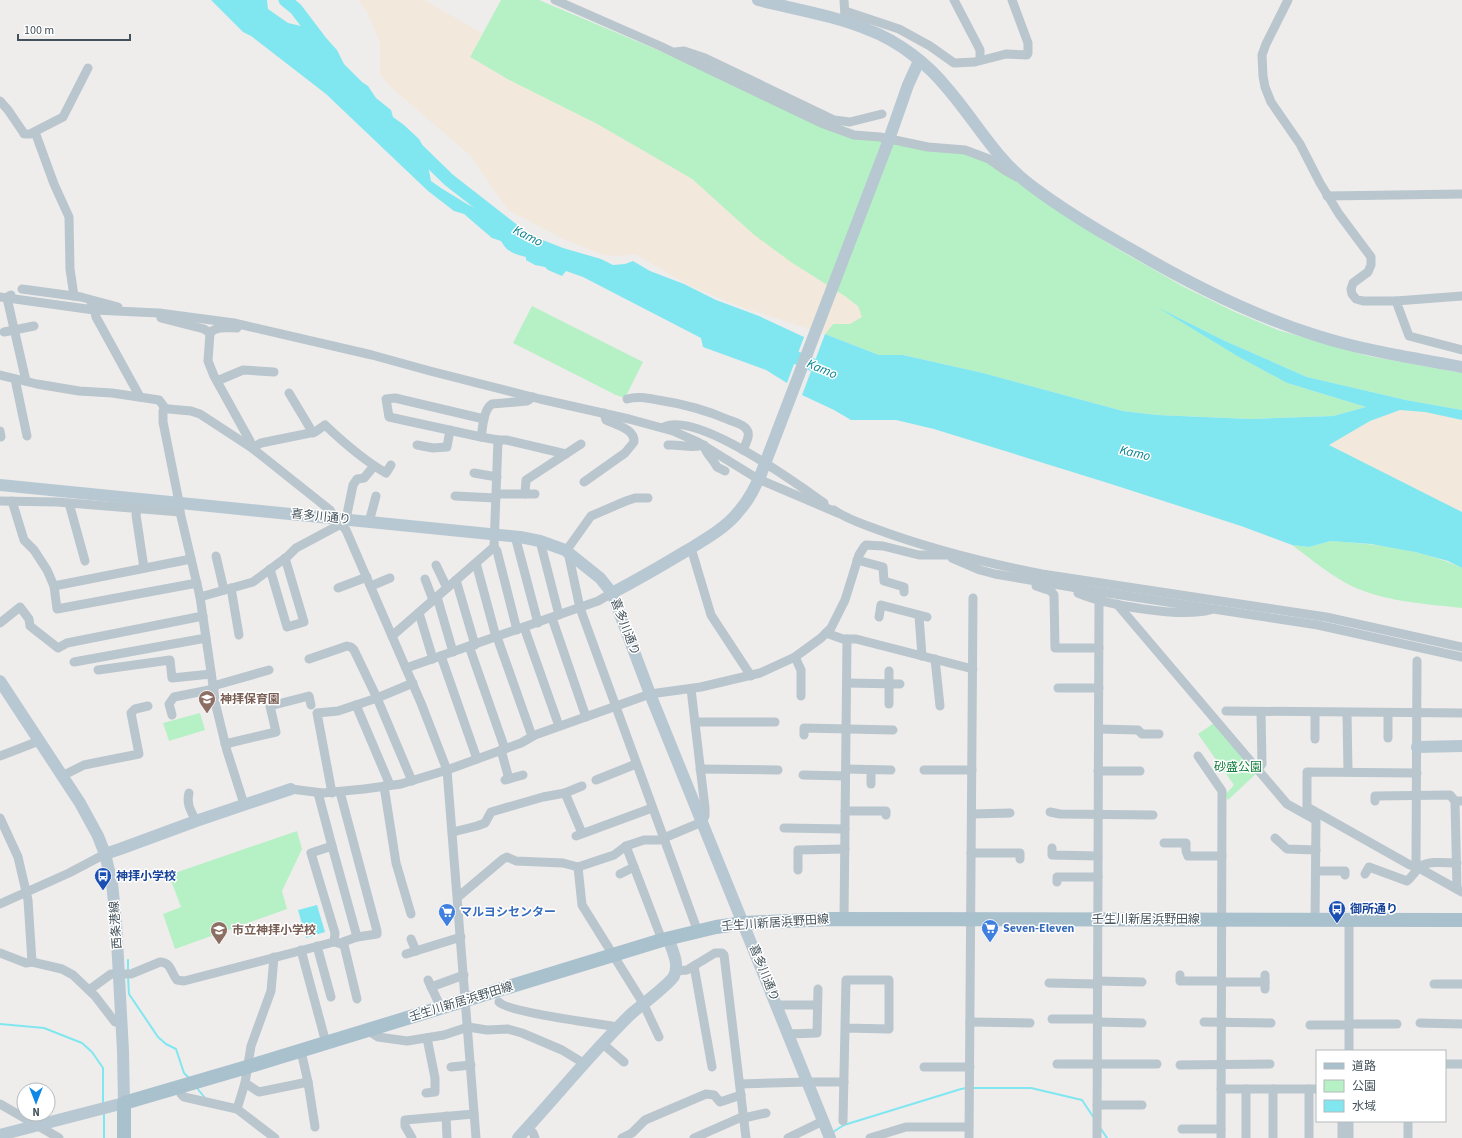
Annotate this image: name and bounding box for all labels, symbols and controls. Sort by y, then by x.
scale bar [18,16,130,42]
text: 100 m [24,22,54,39]
water label: Kamo [510,221,546,251]
water label: Kamo [804,355,840,383]
water label: Kamo [1118,441,1153,465]
street label: 喜多川通り [290,505,352,529]
street label: 喜多川通り [606,596,644,658]
school or university icon: 神拝保育園 [197,689,217,714]
place label: 神拝保育園 [220,691,280,708]
park label: 砂盛公園 [1214,759,1262,776]
bus stop icon: 神拝小学校 [93,866,113,891]
place label: 神拝小学校 [116,868,176,885]
bus stop icon: 御所通り [1327,899,1347,924]
street label: 西条港線 [106,900,126,950]
place label: 御所通り [1350,901,1398,918]
supermarket icon: マルヨシセンター [437,902,457,927]
place label: マルヨシセンター [460,904,556,921]
street label: 壬生川新居浜野田線 [721,911,829,935]
street label: 壬生川新居浜野田線 [1092,911,1200,928]
supermarket icon: Seven-Eleven [980,918,1000,943]
school or university icon: 市立神拝小学校 [209,920,229,945]
place label: Seven-Eleven [1003,920,1075,937]
place label: 市立神拝小学校 [232,922,316,939]
street label: 喜多川通り [745,942,783,1004]
street label: 壬生川新居浜野田線 [407,978,515,1026]
legend [1316,1050,1446,1122]
text: 道路 [1352,1058,1376,1075]
text: 公園 [1352,1078,1376,1095]
north arrow [16,1082,56,1122]
text: 水域 [1352,1098,1376,1115]
text: N [32,1104,40,1119]

